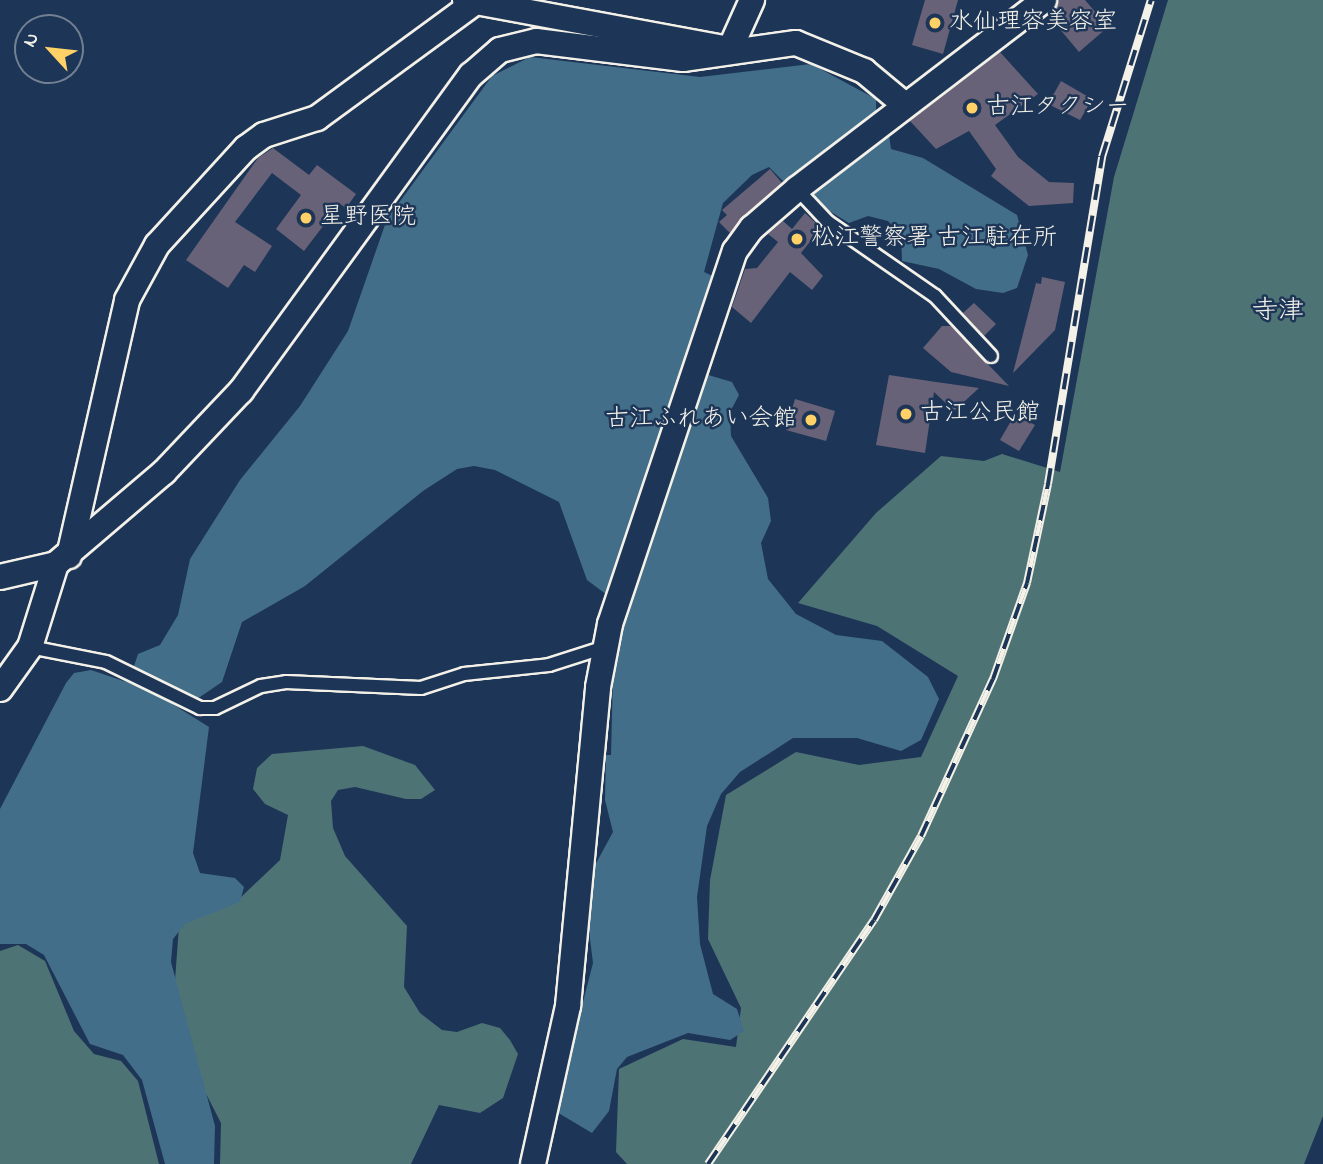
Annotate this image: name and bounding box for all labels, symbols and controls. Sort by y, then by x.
place label: 水仙理容美容室 [949,9,1117,37]
north arrow [14,14,84,84]
marker: 水仙理容美容室 [927,15,943,31]
text: N [17,28,47,52]
place label: 古江タクシー [986,94,1130,122]
marker: 古江タクシー [964,100,980,116]
place label: 星野医院 [320,204,416,232]
marker: 星野医院 [298,210,314,226]
place label: 松江警察署 古江駐在所 [811,225,1057,253]
marker: 松江警察署 古江駐在所 [789,231,805,247]
district label: 寺津 [1252,297,1304,329]
place label: 古江公民館 [920,400,1040,428]
place label: 古江ふれあい会館 [605,406,797,434]
marker: 古江公民館 [898,406,914,422]
marker: 古江ふれあい会館 [803,412,819,428]

